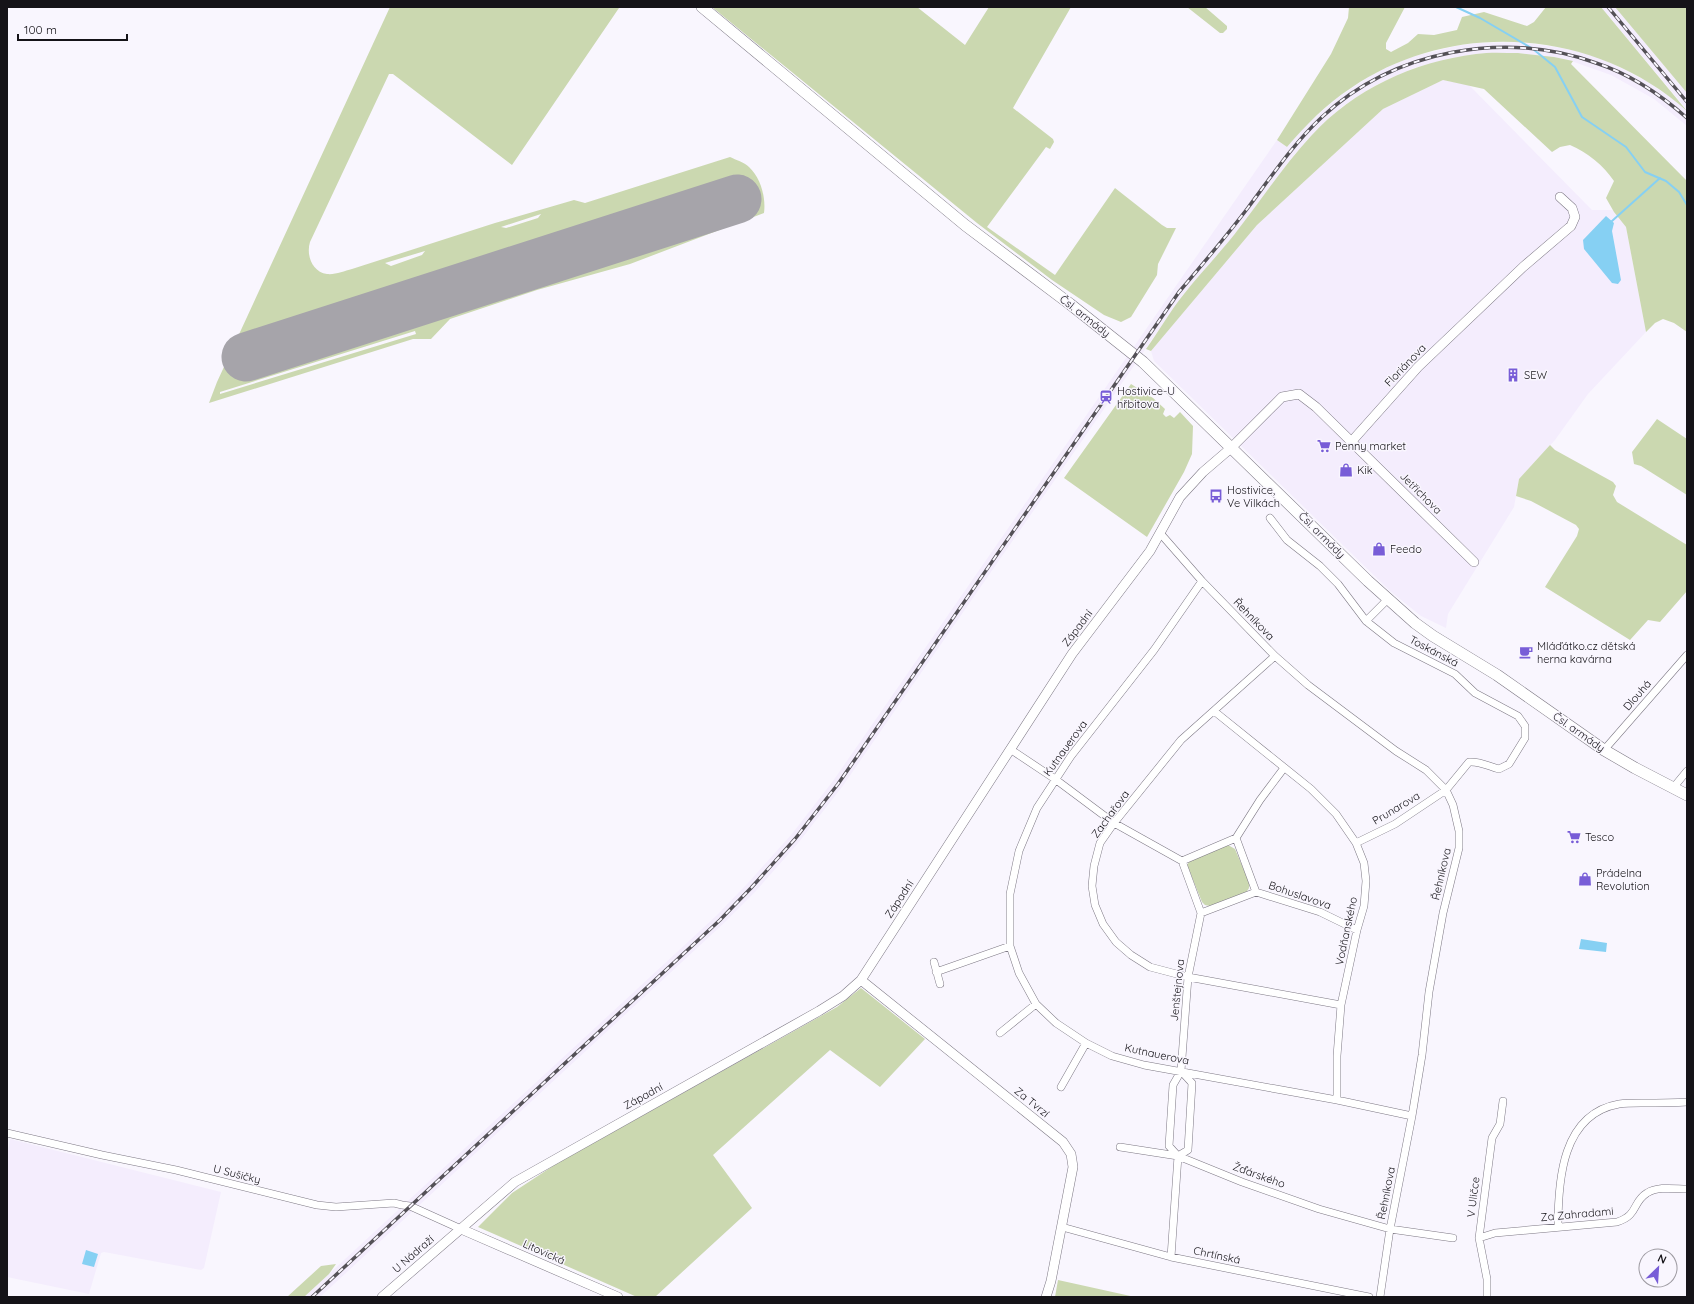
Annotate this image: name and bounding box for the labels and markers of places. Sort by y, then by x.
building icon: SEW [1505,367,1521,383]
place label: SEW [1524,368,1547,382]
place label: Hostivice-U hřbitova [1117,384,1175,411]
station icon: Hostivice-U hřbitova [1098,389,1114,405]
supermarket icon: Penny market [1316,438,1332,454]
place label: Penny market [1335,439,1406,453]
shop icon: Kik [1338,462,1354,478]
place label: Kik [1357,463,1373,477]
place label: Hostivice, Ve Vilkách [1227,483,1280,510]
bus stop icon: Hostivice, Ve Vilkách [1208,488,1224,504]
shop icon: Feedo [1371,541,1387,557]
place label: Feedo [1390,542,1422,556]
place label: Mláďátko.cz dětská herna kavárna [1537,639,1635,666]
cafe icon: Mláďátko.cz dětská herna kavárna [1518,644,1534,660]
supermarket icon: Tesco [1566,829,1582,845]
place label: Tesco [1585,830,1614,844]
place label: Prádelna Revolution [1596,866,1650,893]
shop icon: Prádelna Revolution [1577,871,1593,887]

